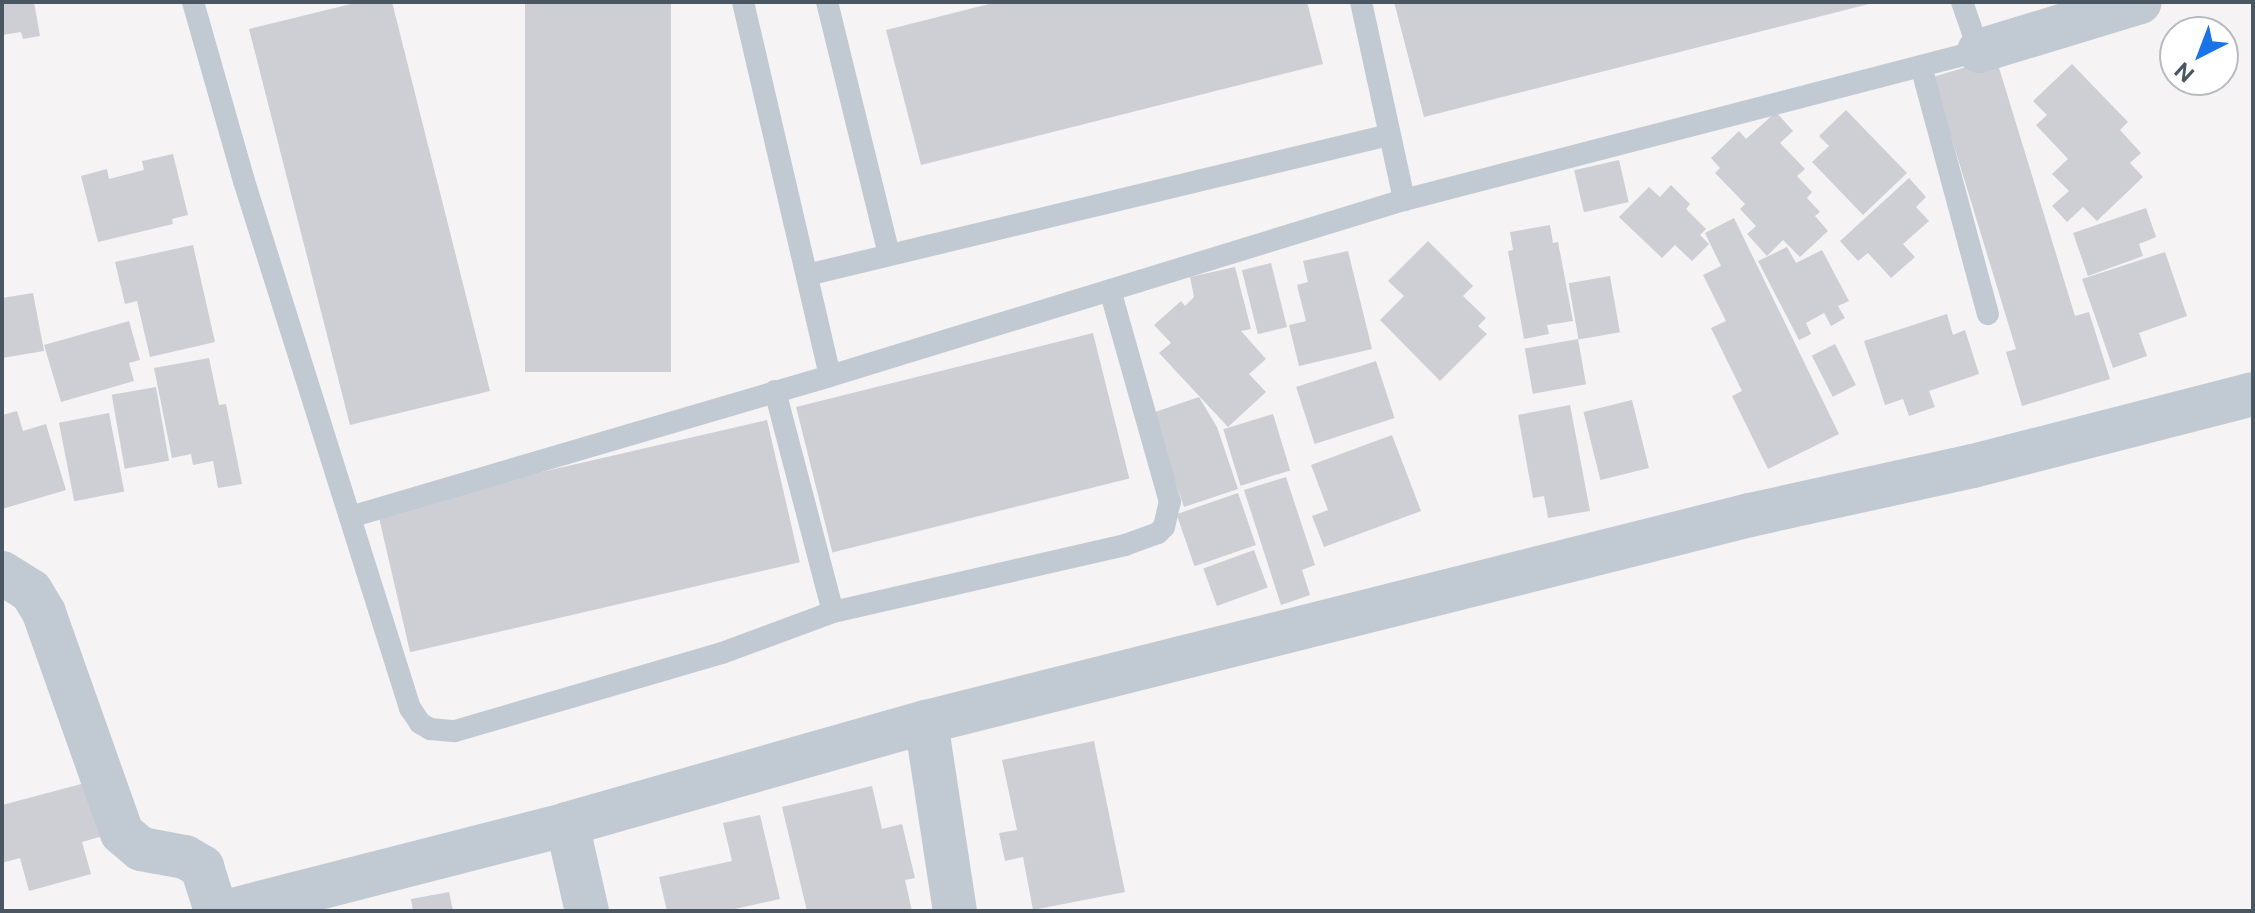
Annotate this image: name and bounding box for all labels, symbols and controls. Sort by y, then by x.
north arrow [2159,16,2239,96]
text: N [2169,57,2199,88]

